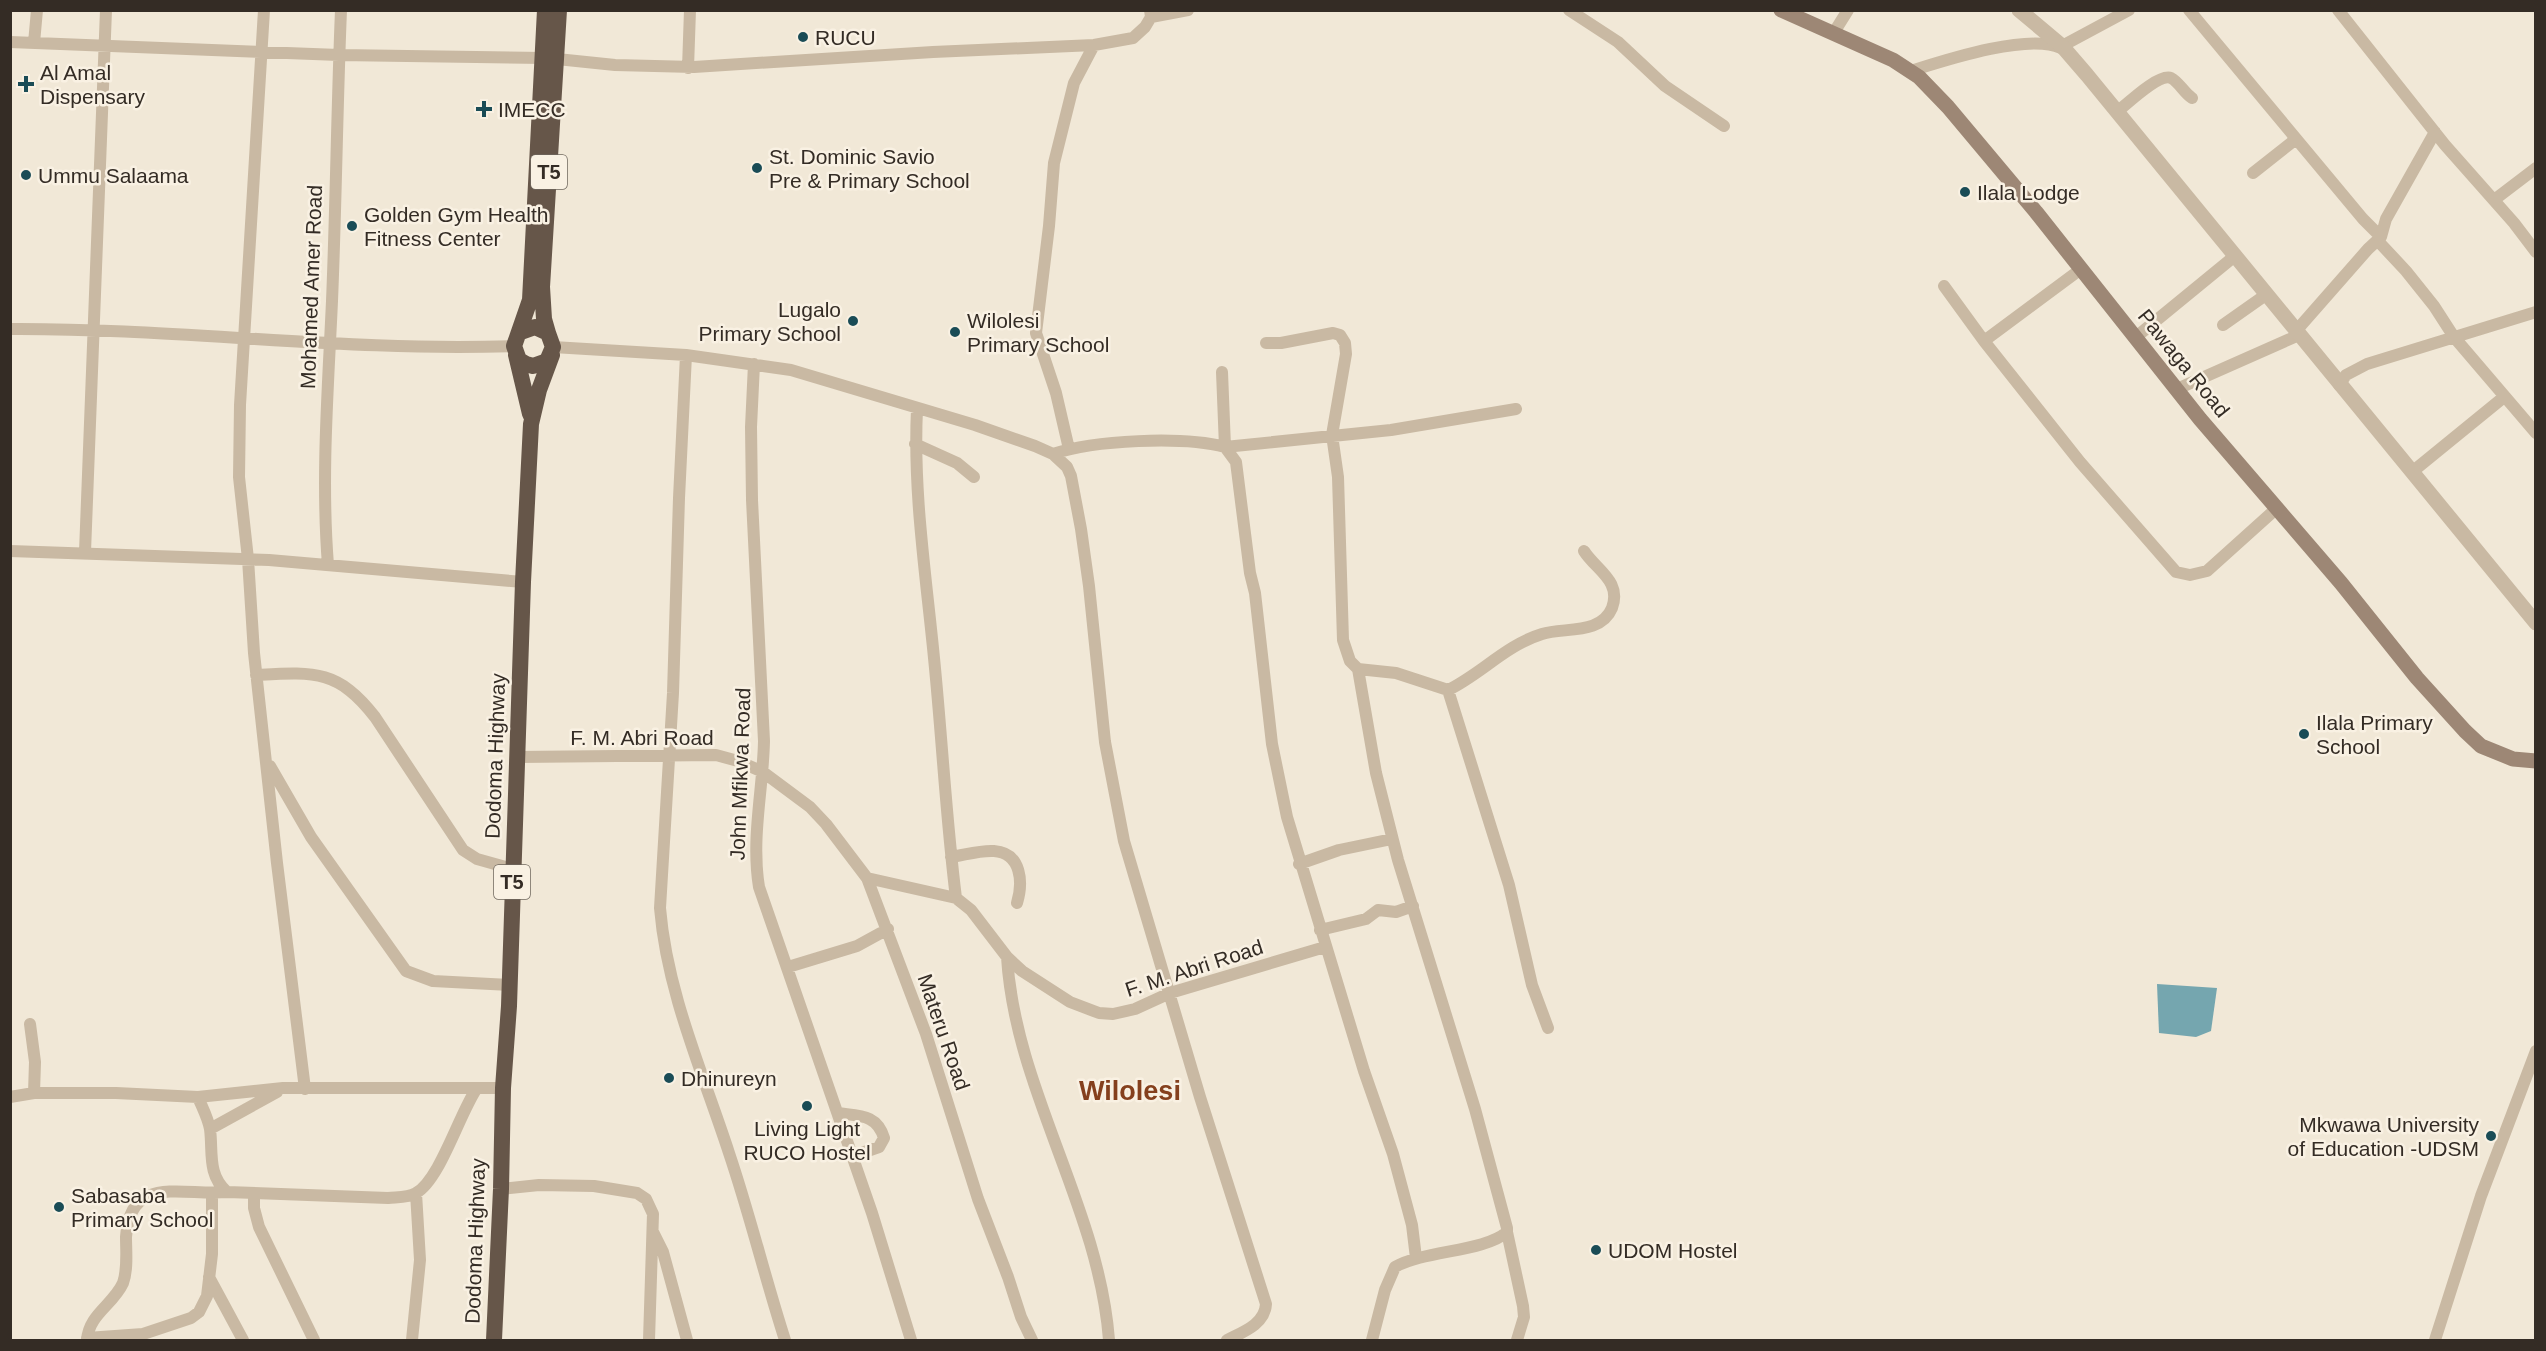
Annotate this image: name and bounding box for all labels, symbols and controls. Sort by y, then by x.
place label: RUCU [815,26,876,49]
marker: RUCU [796,30,810,44]
place label: Al Amal Dispensary [40,61,146,108]
marker: Al Amal Dispensary [17,75,35,93]
place label: IMECC [498,98,566,121]
marker: IMECC [475,100,493,118]
place label: St. Dominic Savio Pre & Primary School [769,145,970,192]
road number: T5 [531,155,567,189]
marker: St. Dominic Savio Pre & Primary School [750,161,764,175]
place label: Ummu Salaama [38,164,189,187]
marker: Ummu Salaama [19,168,33,182]
place label: Ilala Lodge [1977,181,2080,204]
street label: Mohamed Amer Road [296,185,326,389]
marker: Ilala Lodge [1958,185,1972,199]
place label: Golden Gym Health Fitness Center [364,203,548,250]
marker: Golden Gym Health Fitness Center [345,219,359,233]
place label: Lugalo Primary School [699,298,841,345]
street label: Pawaga Road [2134,304,2234,422]
place label: Wilolesi Primary School [967,309,1109,356]
marker: Lugalo Primary School [846,314,860,328]
marker: Wilolesi Primary School [948,325,962,339]
street label: Dodoma Highway [481,672,509,839]
street label: John Mfikwa Road [725,687,755,861]
place label: Ilala Primary School [2316,711,2433,758]
street label: F. M. Abri Road [570,726,714,749]
marker: Ilala Primary School [2297,727,2311,741]
road number: T5 [494,865,530,899]
street label: F. M. Abri Road [1122,935,1266,1001]
street label: Materu Road [913,971,975,1093]
place label: Dhinureyn [681,1067,777,1090]
marker: Dhinureyn [662,1071,676,1085]
district label: Wilolesi [1079,1076,1181,1106]
marker: Living Light RUCO Hostel [800,1099,814,1113]
place label: Mkwawa University of Education -UDSM [2288,1113,2479,1160]
place label: Living Light RUCO Hostel [743,1117,871,1164]
marker: Mkwawa University of Education -UDSM [2484,1129,2498,1143]
street label: Dodoma Highway [461,1157,489,1324]
place label: Sabasaba Primary School [71,1184,213,1231]
marker: Sabasaba Primary School [52,1200,66,1214]
place label: UDOM Hostel [1608,1239,1738,1262]
marker: UDOM Hostel [1589,1243,1603,1257]

